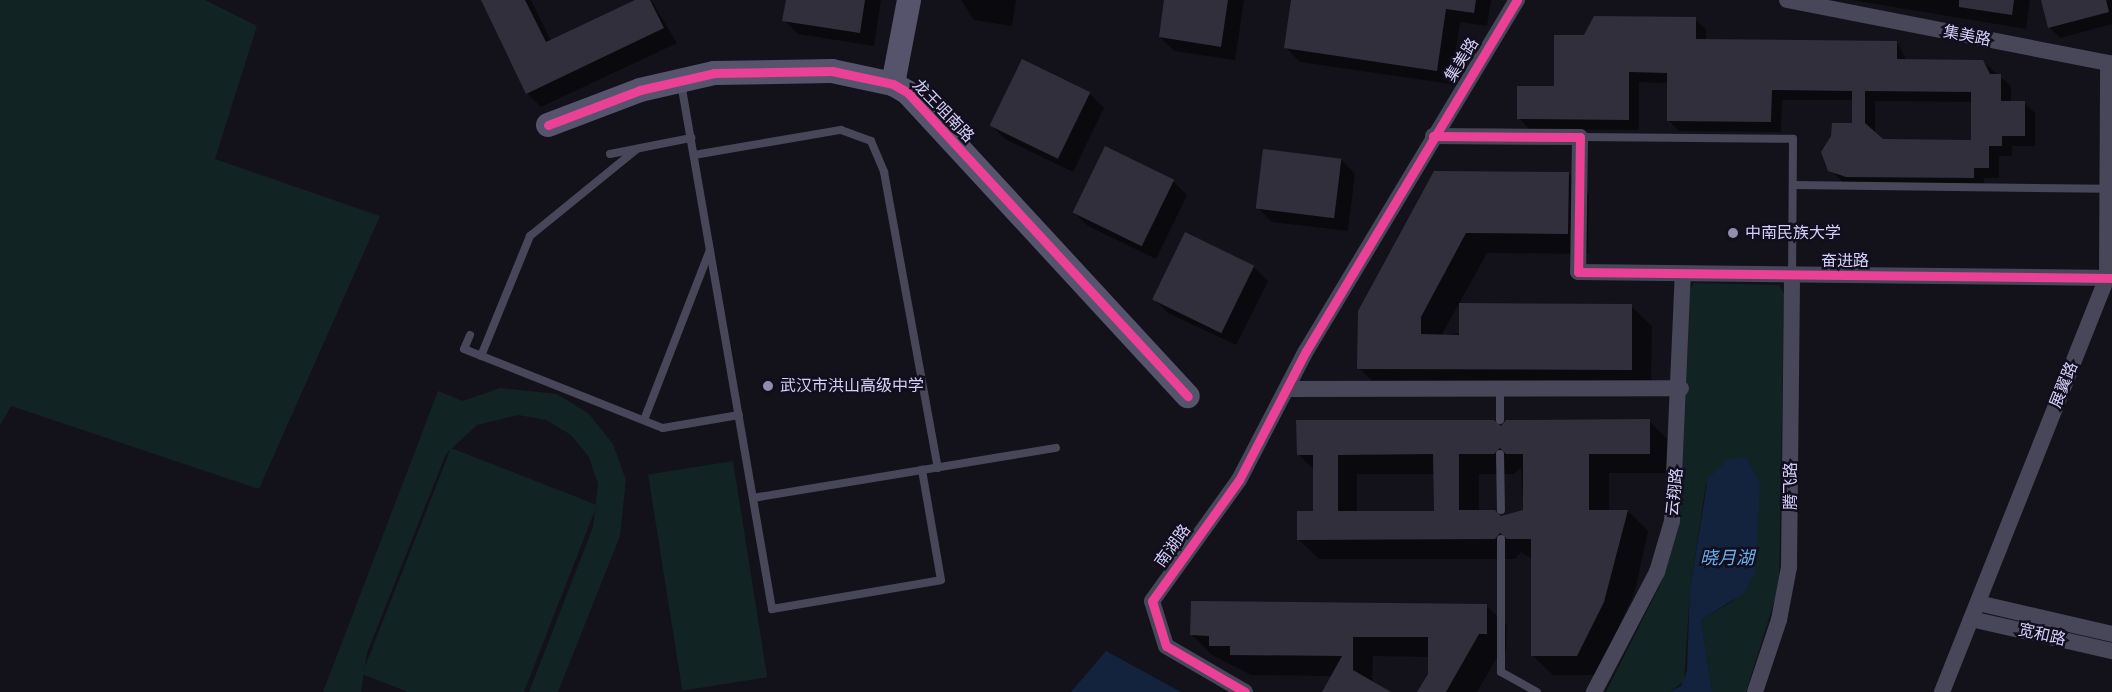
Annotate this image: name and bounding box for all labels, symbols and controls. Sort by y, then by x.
street label: 集美路 [1942,22,1992,50]
street label: 集美路 [1441,35,1483,85]
street label: 龙王咀南路 [908,76,978,146]
place label: 中南民族大学 [1745,223,1841,243]
marker: 中南民族大学 [1726,226,1740,240]
street label: 奋进路 [1821,251,1869,271]
street label: 展翼路 [2046,359,2082,411]
place label: 武汉市洪山高级中学 [780,376,924,396]
marker: 武汉市洪山高级中学 [761,379,775,393]
street label: 腾飞路 [1781,462,1801,510]
street label: 云翔路 [1663,467,1687,517]
street label: 南湖路 [1151,521,1195,571]
water label: 晓月湖 [1700,547,1754,569]
street label: 宽和路 [2016,620,2068,650]

